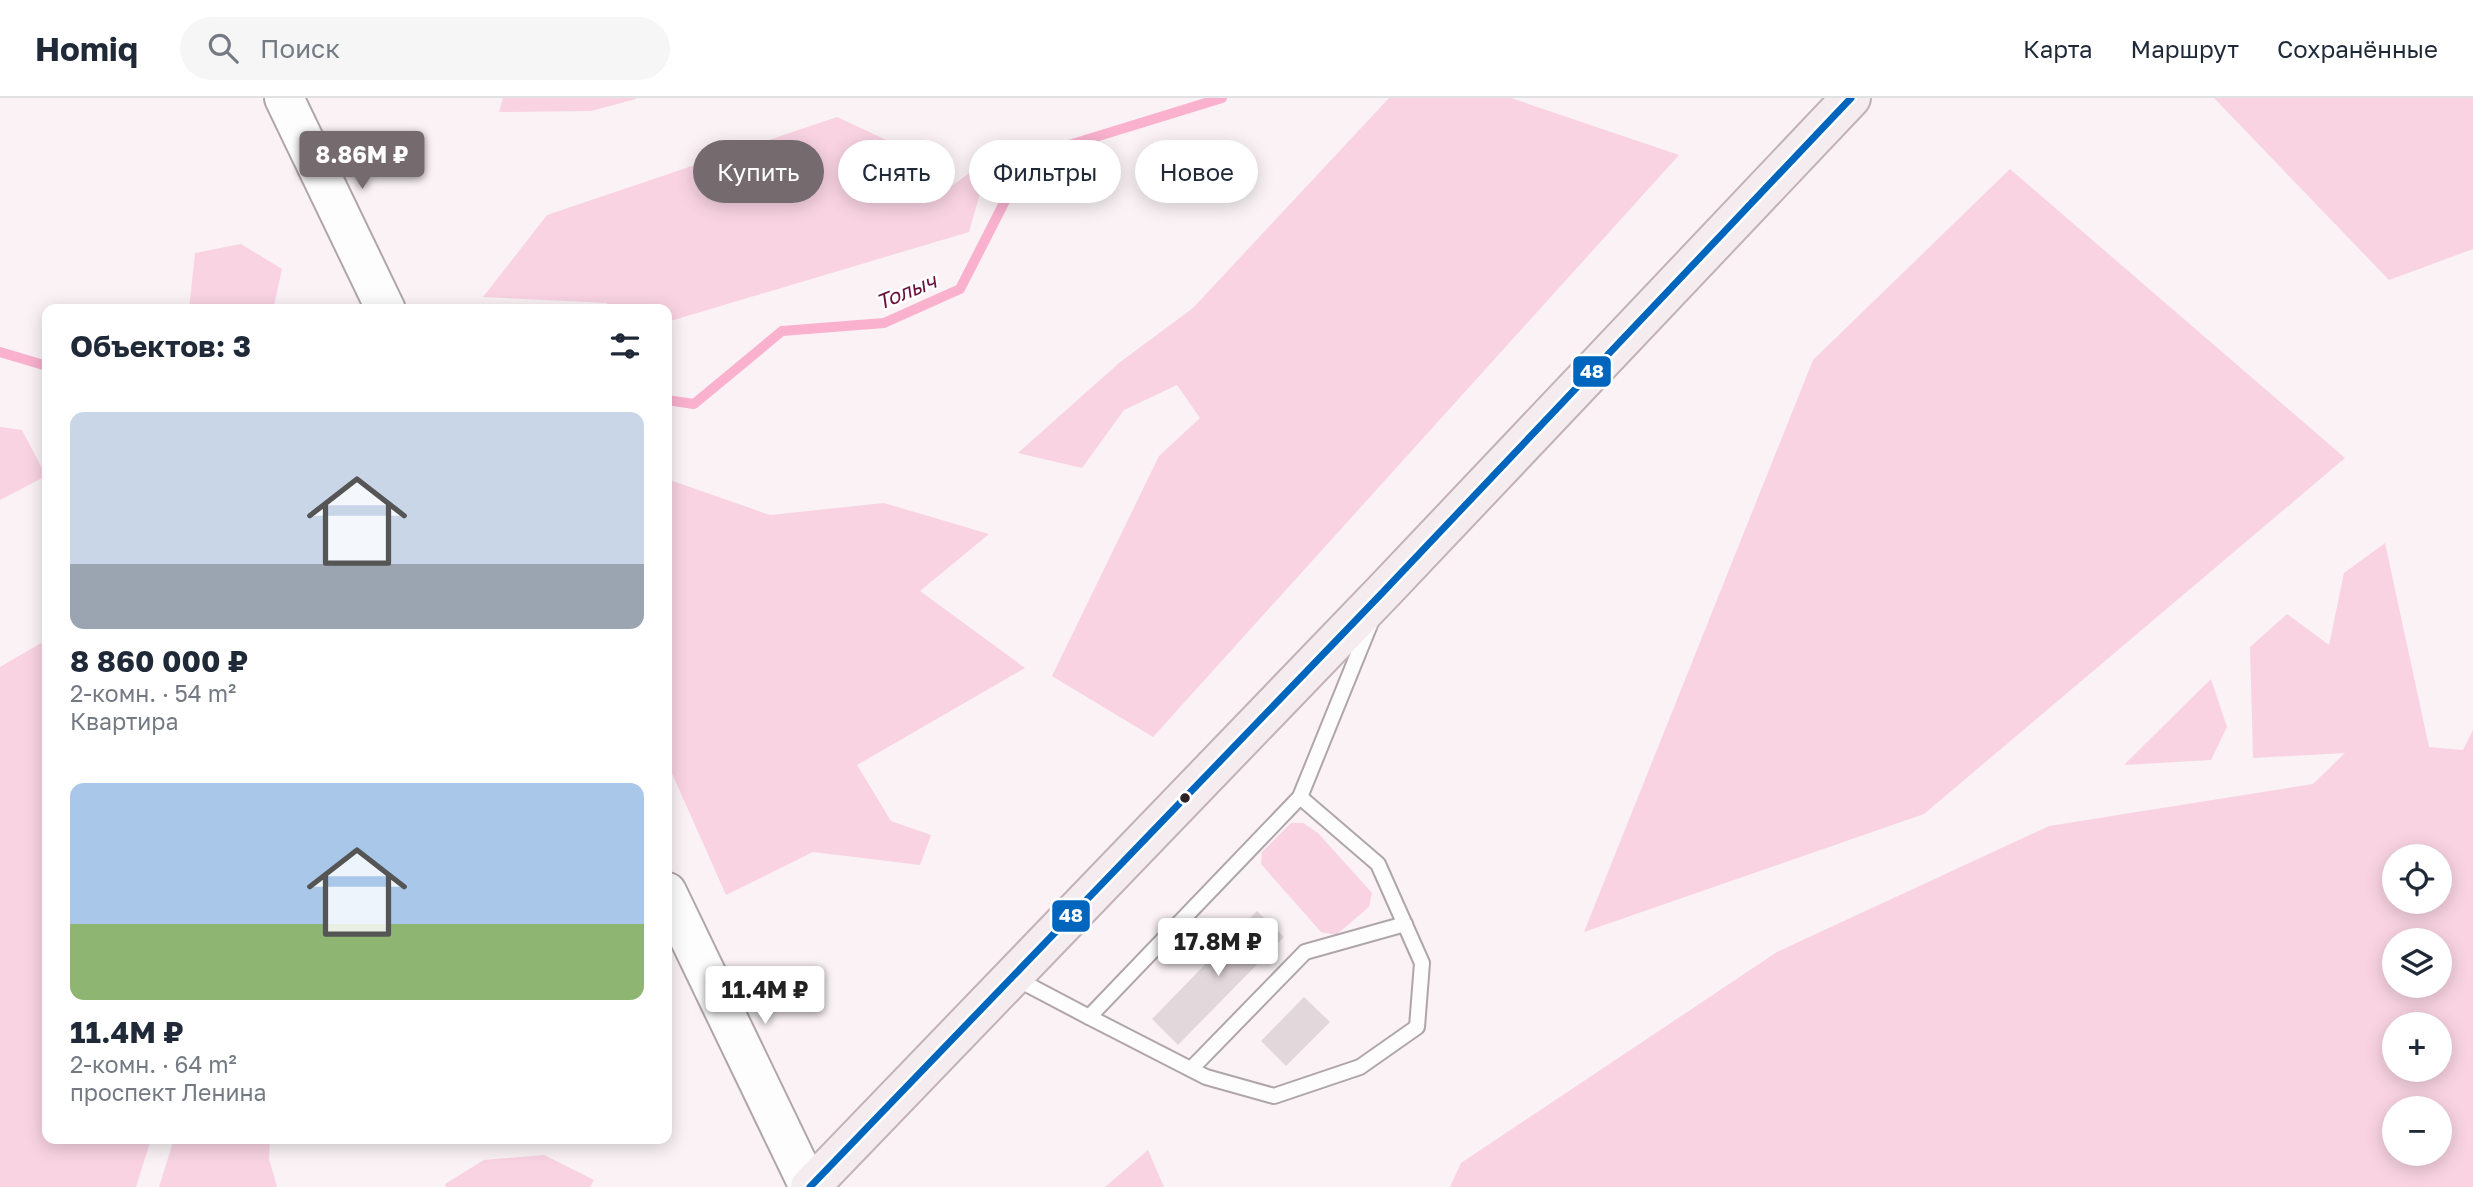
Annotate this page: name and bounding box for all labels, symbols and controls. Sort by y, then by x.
search box [180,17,670,80]
text: Homiq [35,29,138,68]
icon: search [204,29,242,67]
text: Поиск [260,33,340,64]
text: Карта [2023,34,2093,63]
text: Маршрут [2131,34,2239,63]
text: Сохранённые [2277,34,2438,63]
pin: 8.86M ₽ [297,132,427,191]
text: 8.86M ₽ [315,140,409,168]
chip: Купить [693,140,824,203]
chip: Снять [838,140,955,203]
chip: Фильтры [969,140,1121,203]
chip: Новое [1135,140,1258,203]
water label: Толыч [872,267,941,315]
icon: filters [606,327,644,365]
text: Объектов: 3 [70,328,251,364]
line badge: 48 [1572,355,1612,388]
text: 48 [1580,359,1604,382]
icon: home [294,458,420,584]
text: 8 860 000 ₽ [70,643,248,679]
text: 2-комн. · 54 m² [70,679,236,707]
text: Квартира [70,707,178,735]
unlabelled marker [1178,791,1192,805]
icon: home [294,829,420,955]
map controls [2382,844,2452,1166]
button: locate [2382,844,2452,914]
line badge: 48 [1051,899,1091,933]
text: 48 [1059,903,1083,926]
pin: 17.8M ₽ [1153,918,1283,978]
text: 17.8M ₽ [1174,927,1262,955]
button: layers [2382,928,2452,998]
pin: 11.4M ₽ [700,967,830,1026]
text: 11.4M ₽ [721,975,809,1003]
button: + [2382,1012,2452,1082]
text: 11.4M ₽ [70,1014,184,1050]
text: 2-комн. · 64 m² [70,1050,237,1078]
text: проспект Ленина [70,1078,267,1106]
button: − [2382,1096,2452,1166]

